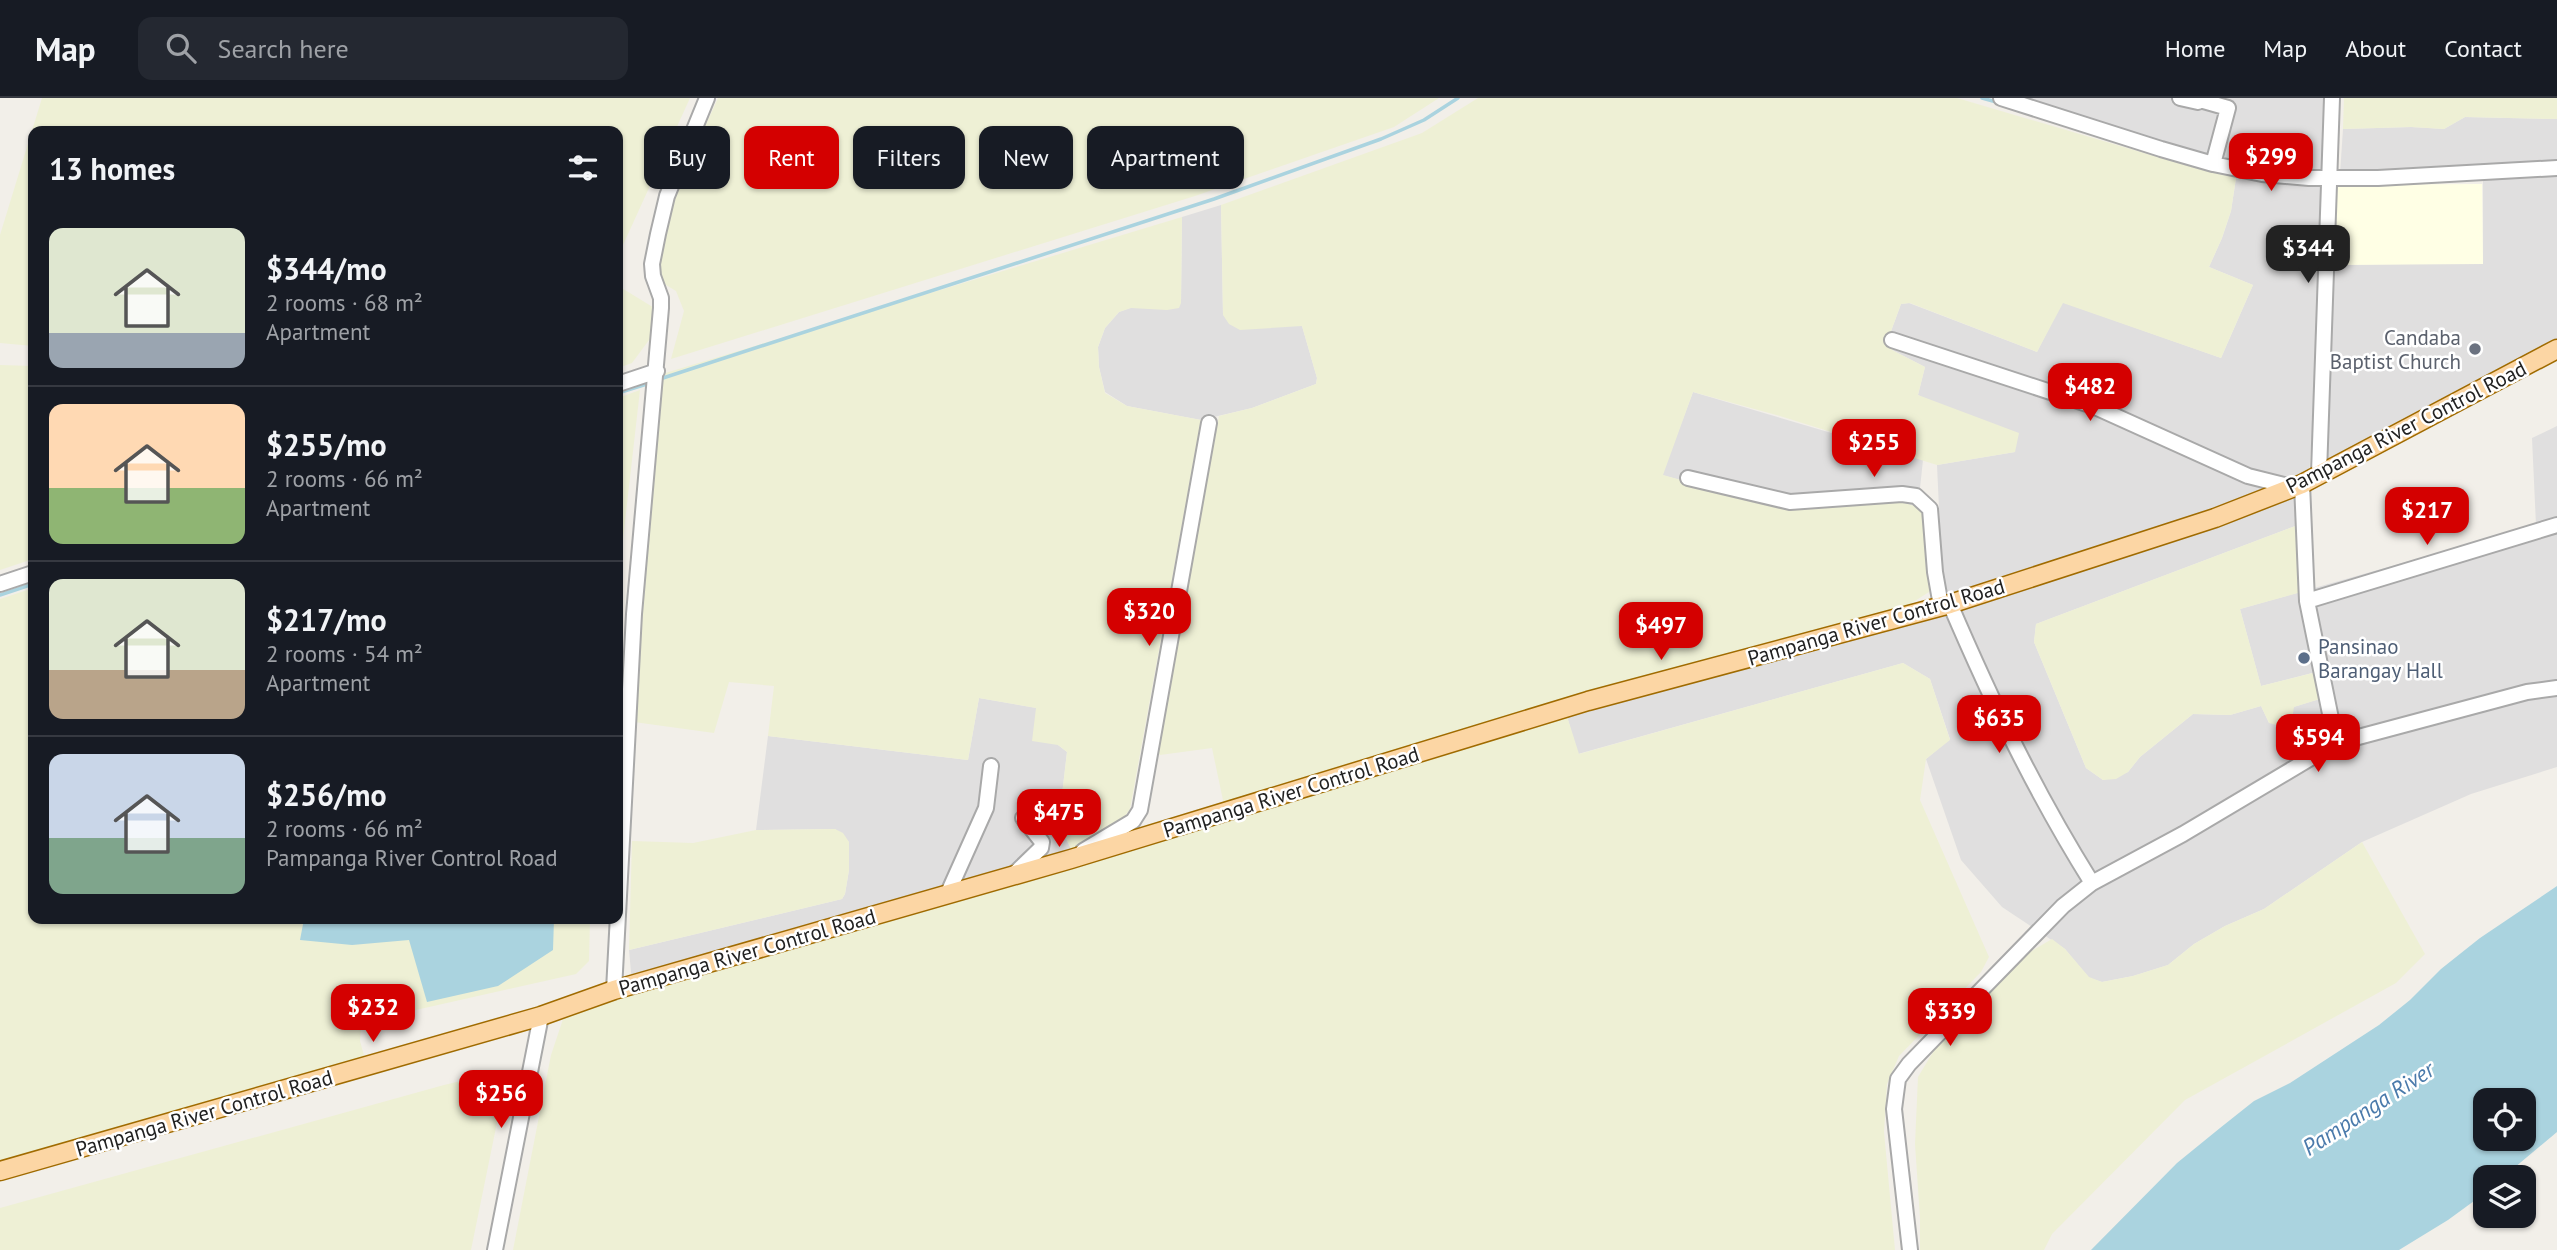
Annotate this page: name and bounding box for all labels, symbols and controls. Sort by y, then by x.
search box [138,17,628,80]
text: Map [35,27,96,70]
icon: search [162,29,200,67]
text: Search here [218,32,349,65]
text: Home [2165,33,2225,64]
text: Map [2263,33,2307,64]
text: About [2345,33,2406,64]
text: Contact [2444,33,2522,64]
chip: Buy [644,126,730,189]
chip: Rent [744,126,839,189]
chip: Filters [853,126,965,189]
chip: New [979,126,1073,189]
chip: Apartment [1087,126,1244,189]
pin: $299 [2230,134,2312,193]
text: $299 [2245,141,2297,170]
text: 13 homes [49,149,175,188]
icon: filters [564,149,602,187]
pin: $344 [2267,226,2349,285]
text: $344 [2282,233,2334,262]
text: $344/mo [266,249,387,288]
icon: home [105,256,189,340]
text: 2 rooms · 68 m² [266,288,423,317]
text: Apartment [266,317,370,346]
place label: Candaba Baptist Church [2330,324,2461,375]
marker: Candaba Baptist Church [2467,341,2483,357]
street label: Pampanga River Control Road [2281,355,2531,499]
pin: $482 [2049,364,2131,423]
text: $482 [2064,371,2116,400]
pin: $255 [1833,420,1915,479]
text: $255/mo [266,425,387,464]
text: $255 [1848,427,1900,456]
icon: home [105,432,189,516]
text: 2 rooms · 66 m² [266,464,423,493]
pin: $217 [2386,488,2468,547]
text: Apartment [266,493,370,522]
text: $217 [2401,495,2453,524]
street label: Pampanga River Control Road [1744,572,2008,672]
pin: $320 [1108,588,1190,648]
text: $320 [1123,596,1175,625]
text: $217/mo [266,600,387,639]
pin: $497 [1620,602,1702,662]
icon: home [105,607,189,691]
text: $497 [1635,610,1687,639]
place label: Pansinao Barangay Hall [2318,633,2443,684]
text: 2 rooms · 54 m² [266,639,423,668]
marker: Pansinao Barangay Hall [2296,650,2312,666]
text: Apartment [266,668,370,697]
pin: $635 [1958,696,2040,755]
text: $635 [1973,703,2025,732]
pin: $594 [2277,714,2359,774]
text: $594 [2292,722,2344,751]
street label: Pampanga River Control Road [1160,740,1422,844]
text: $256/mo [266,775,387,814]
icon: home [105,782,189,866]
pin: $475 [1018,790,1100,849]
text: $475 [1033,797,1085,826]
text: 2 rooms · 66 m² [266,814,423,843]
text: Pampanga River Control Road [266,843,558,872]
street label: Pampanga River Control Road [615,902,879,1002]
pin: $232 [332,984,414,1044]
pin: $339 [1909,988,1991,1048]
text: $232 [347,992,399,1021]
text: $339 [1924,996,1976,1025]
water label: Pampanga River [2297,1054,2441,1161]
street label: Pampanga River Control Road [72,1063,336,1163]
pin: $256 [460,1070,542,1130]
text: $256 [475,1078,527,1107]
map controls [2473,1088,2536,1228]
button: locate [2473,1088,2536,1151]
button: layers [2473,1165,2536,1228]

